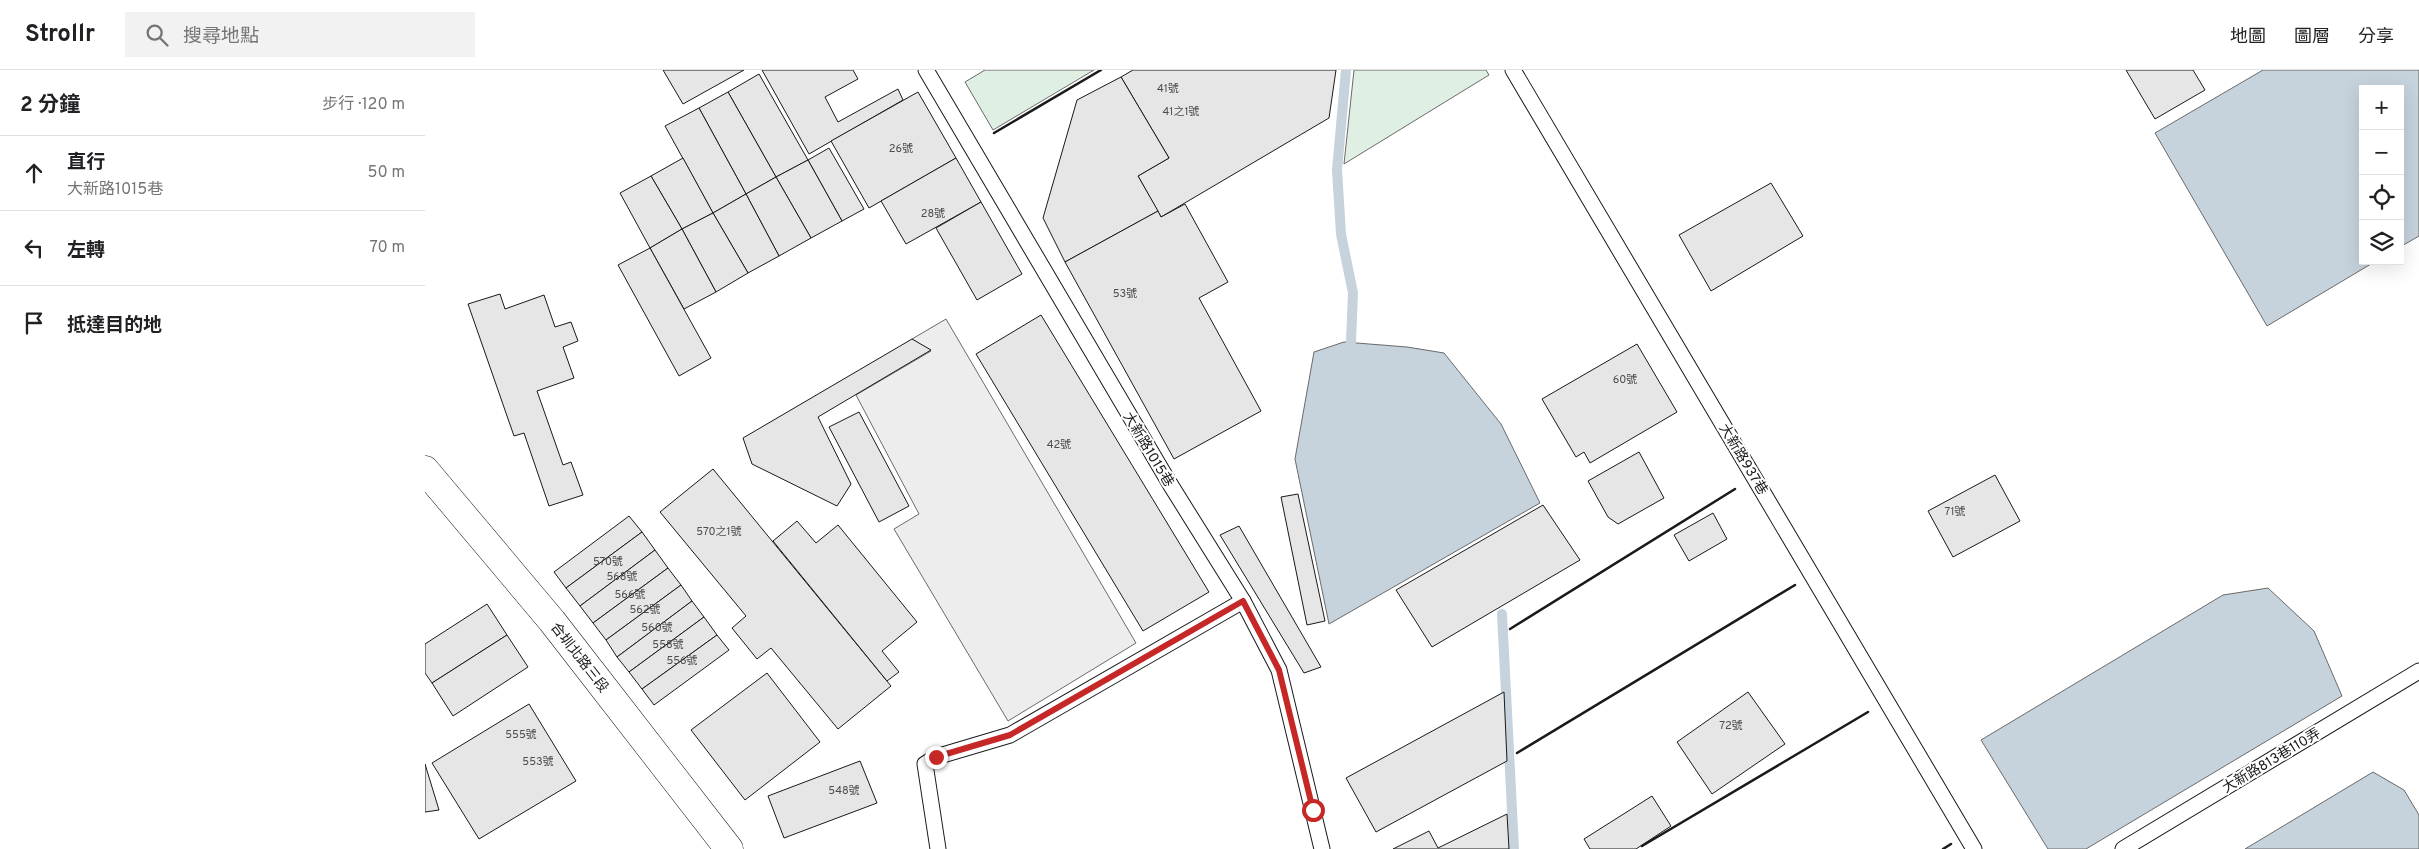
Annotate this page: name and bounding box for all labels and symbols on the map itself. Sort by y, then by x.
house number: 41號 [1157,82,1179,96]
house number: 41之1號 [1162,105,1200,119]
house number: 26號 [889,142,913,156]
house number: 28號 [921,207,945,221]
house number: 53號 [1113,287,1137,301]
house number: 60號 [1613,373,1637,387]
street label: 大新路1015巷 [1119,409,1177,490]
street label: 大新路937巷 [1715,421,1771,498]
house number: 42號 [1047,438,1071,452]
house number: 71號 [1944,505,1966,519]
house number: 570之1號 [696,525,742,539]
house number: 570號 [593,555,623,569]
house number: 568號 [606,570,638,584]
house number: 566號 [615,588,645,602]
house number: 562號 [629,603,661,617]
street label: 合圳北路三段 [546,619,612,696]
house number: 560號 [641,621,673,635]
house number: 558號 [652,638,684,652]
house number: 556號 [666,654,698,668]
house number: 72號 [1719,719,1743,733]
street label: 大新路813巷110弄 [2220,725,2324,797]
house number: 555號 [505,728,537,742]
route end [925,746,948,769]
house number: 553號 [522,755,554,769]
house number: 548號 [828,784,860,798]
route start [1302,799,1325,822]

